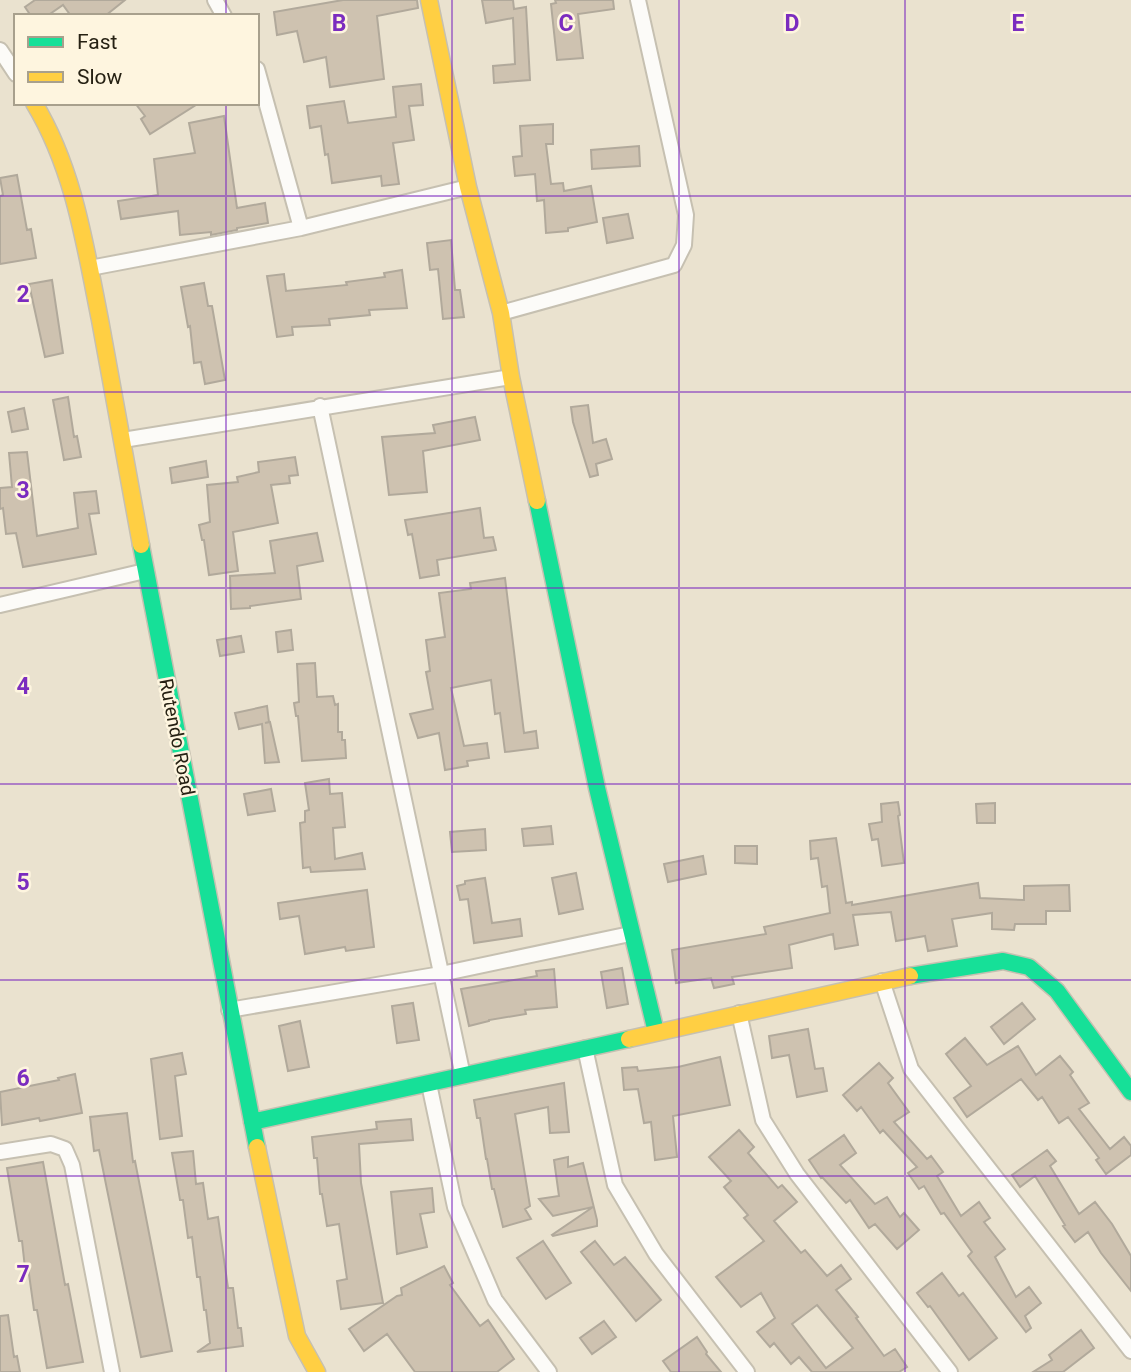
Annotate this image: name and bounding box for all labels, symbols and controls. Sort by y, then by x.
text: B [332,10,346,37]
text: C [558,10,574,37]
text: D [785,10,799,37]
text: E [1012,10,1025,37]
legend [14,14,259,105]
text: Fast [77,30,118,54]
text: Slow [77,65,123,89]
text: 2 [16,281,30,308]
text: 3 [16,477,30,504]
text: 4 [16,673,30,700]
street label: Rutendo Road [154,676,200,798]
text: 5 [16,869,30,896]
text: 6 [16,1065,30,1092]
text: 7 [16,1261,30,1288]

